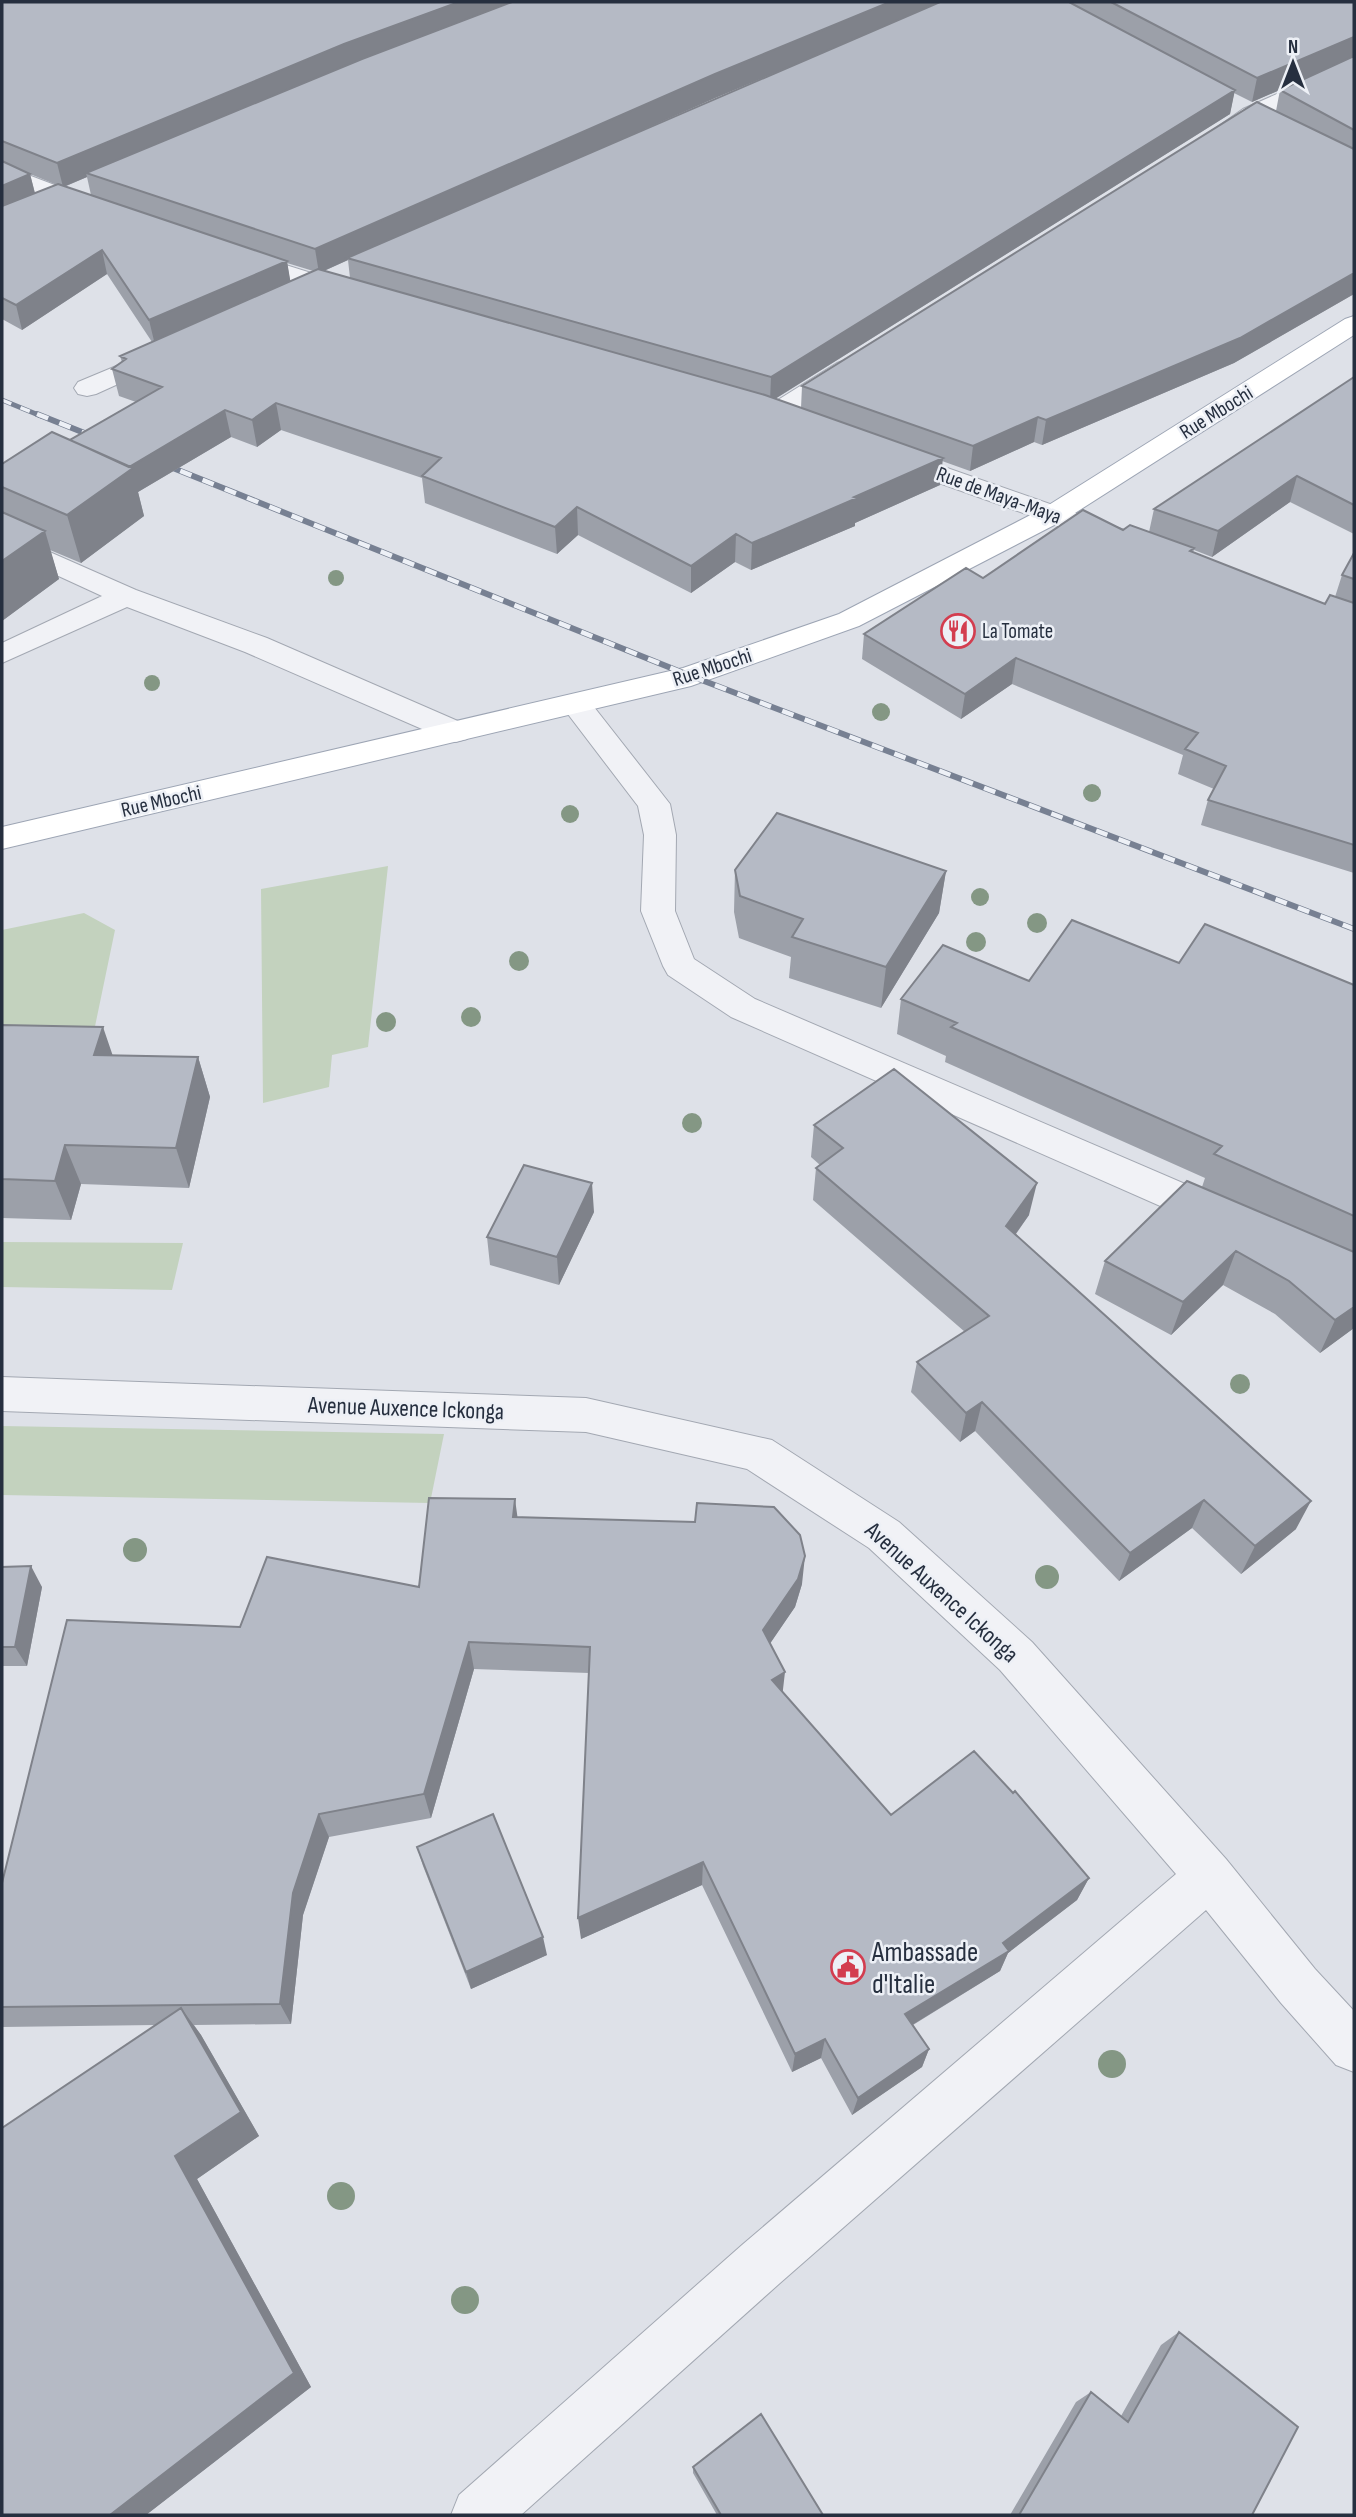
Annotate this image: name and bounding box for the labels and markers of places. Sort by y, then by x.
restaurant icon: La Tomate [939,612,977,650]
place label: La Tomate [982,619,1053,644]
place label: Ambassade d'Italie [871,1936,978,2001]
public building icon: Ambassade d'Italie [829,1948,867,1986]

